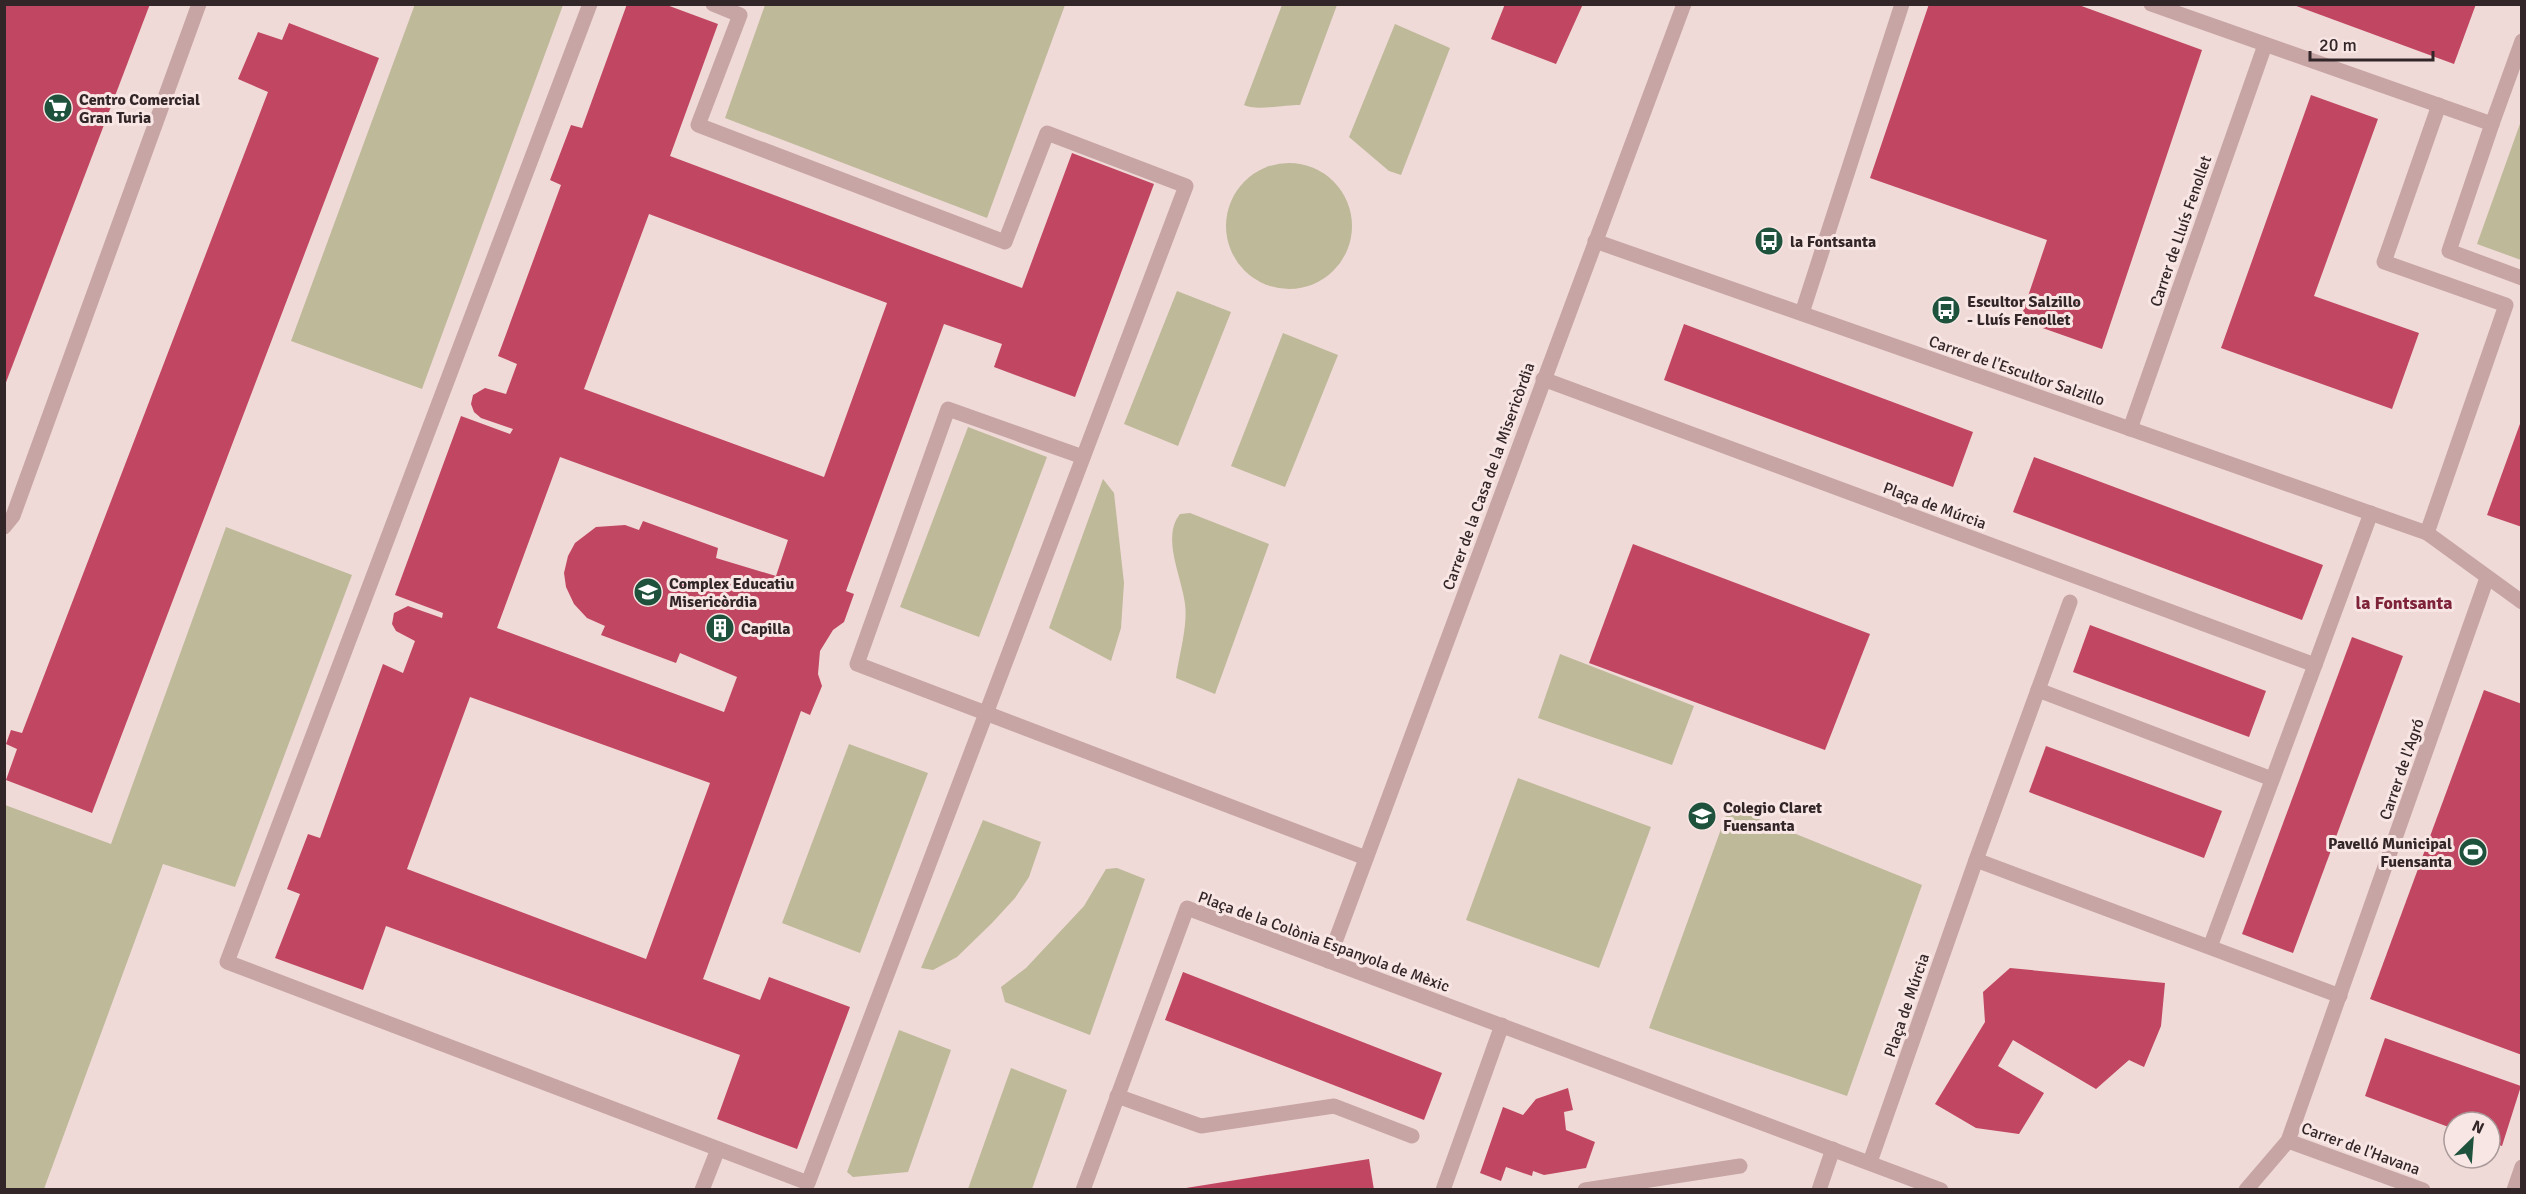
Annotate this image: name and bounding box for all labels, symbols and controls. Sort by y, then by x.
scale bar [2310,24,2433,62]
text: 20 m [2319,34,2357,56]
place label: Centro Comercial Gran Turia [79,90,200,128]
supermarket icon: Centro Comercial Gran Turia [42,92,74,124]
street label: Carrer de Lluís Fenollet [2146,153,2216,309]
bus stop icon: la Fontsanta [1753,225,1785,257]
place label: la Fontsanta [1790,232,1876,252]
place label: Escultor Salzillo - Lluís Fenollet [1967,292,2081,330]
bus stop icon: Escultor Salzillo - Lluís Fenollet [1930,294,1962,326]
street label: Carrer de l'Escultor Salzillo [1926,331,2107,410]
street label: Carrer de la Casa de la Misericòrdia [1438,360,1540,593]
street label: Plaça de Múrcia [1880,478,1989,534]
place label: Complex Educatiu Misericòrdia [669,574,794,612]
school or university icon: Complex Educatiu Misericòrdia [632,576,664,608]
district label: la Fontsanta [2356,592,2452,614]
building icon: Capilla [704,612,736,644]
place label: Capilla [741,619,790,639]
street label: Carrer de l'Agró [2375,716,2429,823]
place label: Colegio Claret Fuensanta [1723,798,1822,836]
school or university icon: Colegio Claret Fuensanta [1686,800,1718,832]
place label: Pavelló Municipal Fuensanta [2328,834,2452,872]
sports icon: Pavelló Municipal Fuensanta [2457,836,2489,868]
street label: Plaça de la Colònia Espanyola de Mèxic [1195,887,1452,997]
street label: Plaça de Múrcia [1880,951,1934,1060]
north arrow [2442,1110,2502,1170]
text: N [2469,1116,2487,1139]
street label: Carrer de l'Havana [2299,1118,2423,1180]

